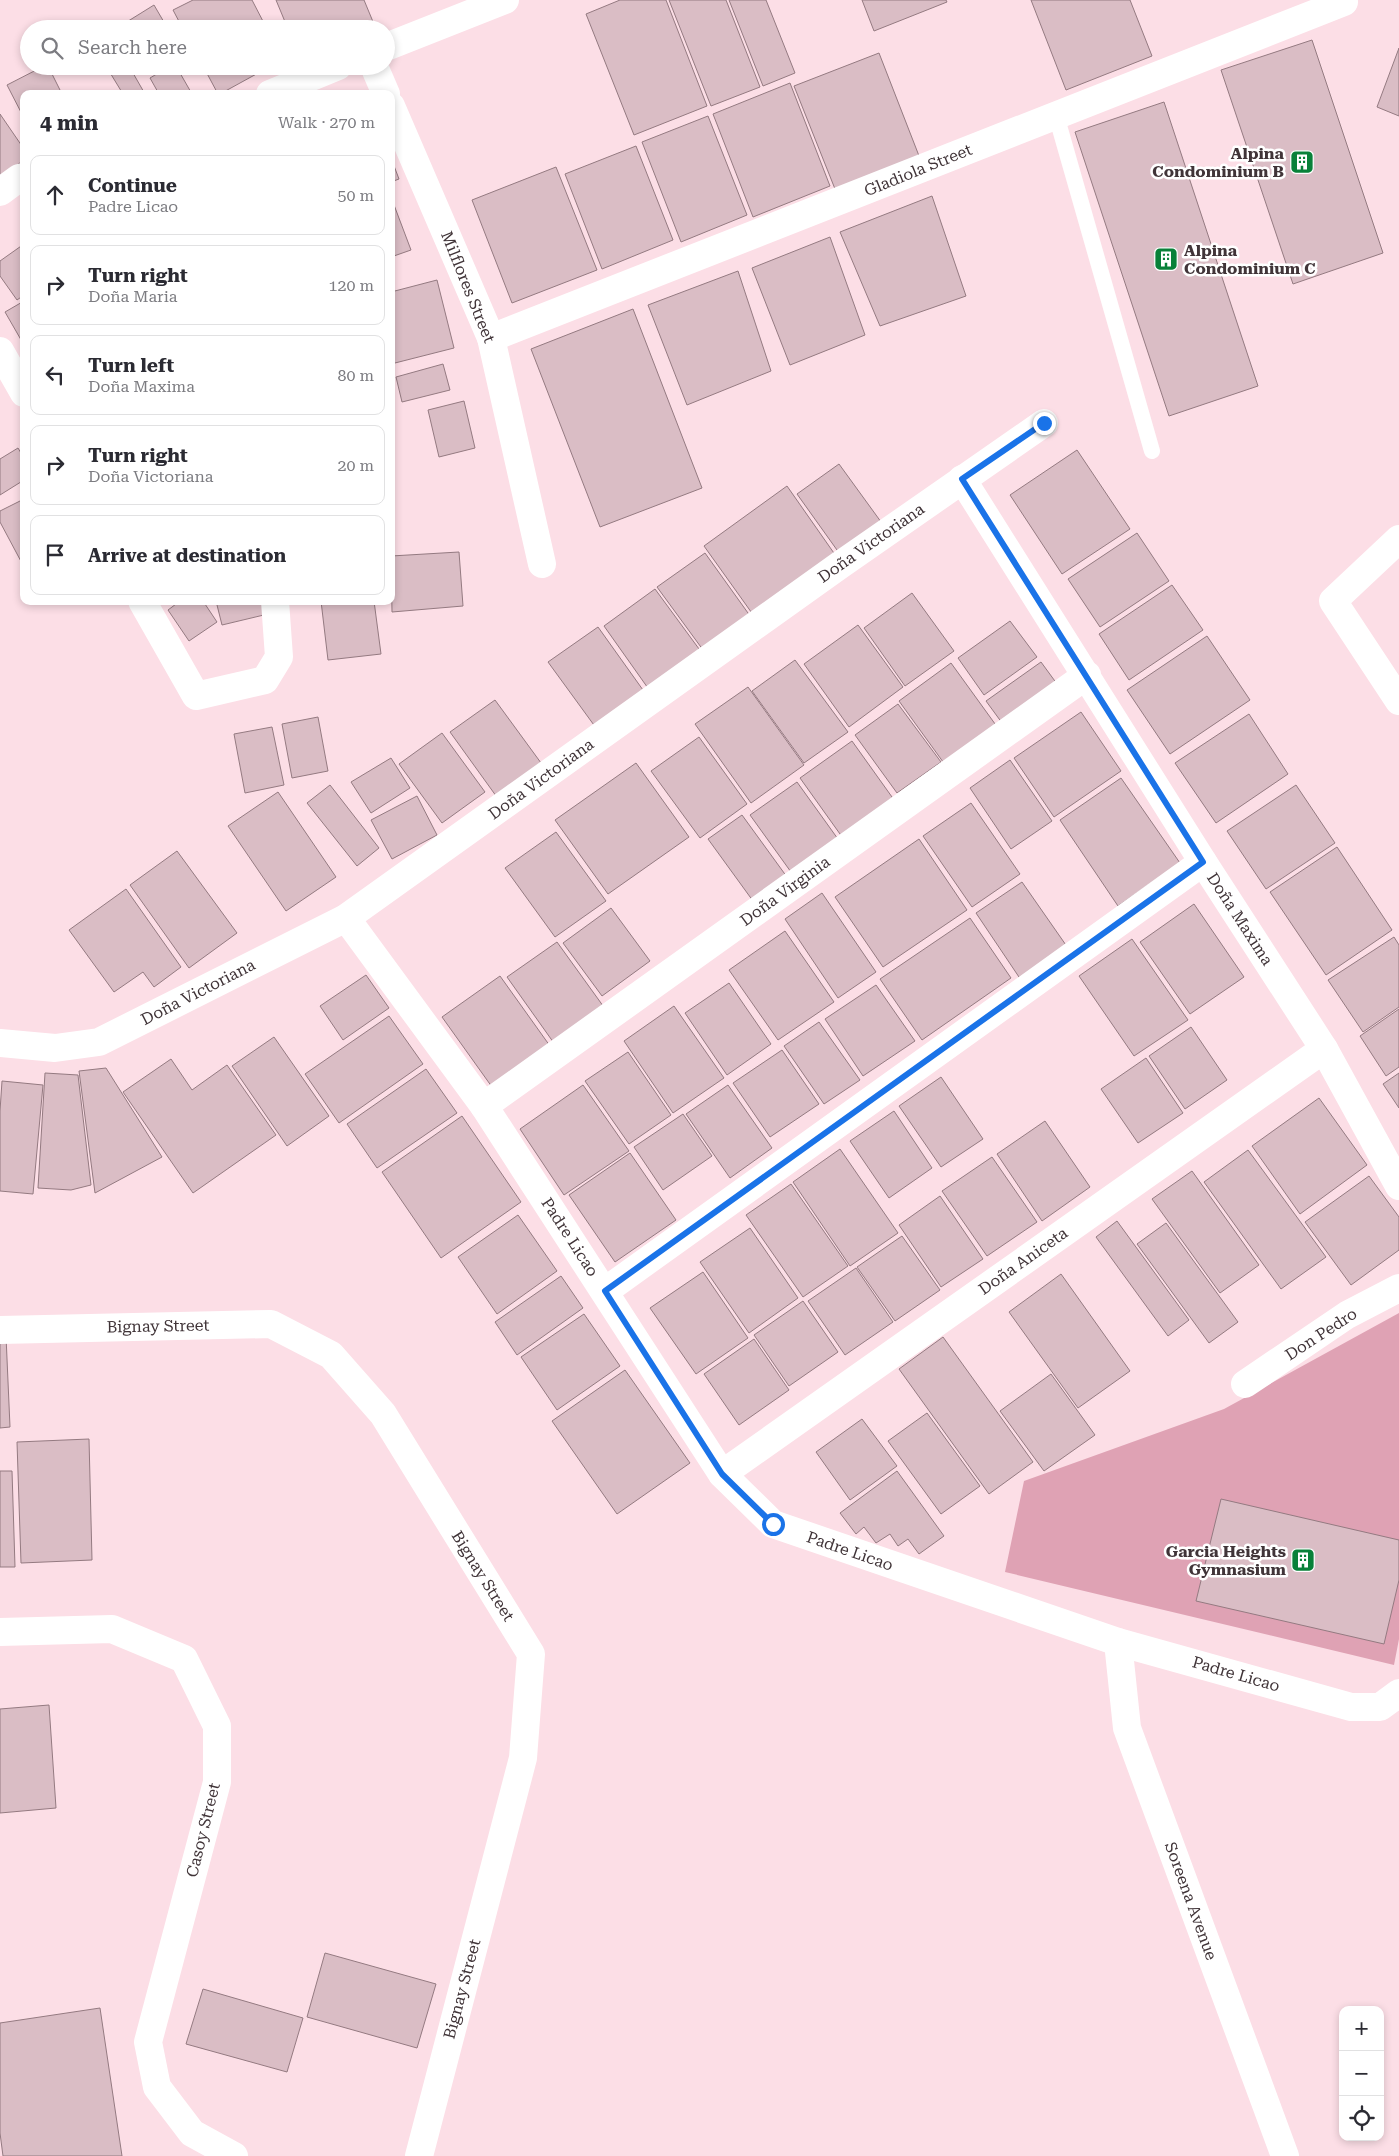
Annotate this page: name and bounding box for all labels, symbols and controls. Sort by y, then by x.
search box [20,20,395,75]
icon: search [38,34,66,62]
text: Search here [78,36,187,59]
text: 4 min [40,111,98,135]
text: Walk · 270 m [278,113,375,132]
street label: Gladiola Street [861,140,975,200]
place label: Alpina Condominium B [1152,144,1285,181]
building icon: Alpina Condominium B [1289,149,1315,175]
text: Continue [88,174,177,197]
icon: ahead [41,181,69,209]
text: 50 m [337,186,374,205]
text: Padre Licao [88,197,178,216]
street label: Milflores Street [437,228,499,346]
place label: Alpina Condominium C [1184,241,1315,278]
building icon: Alpina Condominium C [1153,246,1179,272]
text: Turn right [88,264,188,287]
icon: right [41,271,69,299]
text: 120 m [328,276,374,295]
text: Doña Maria [88,287,177,306]
text: Turn left [88,354,174,377]
icon: left [41,361,69,389]
text: 80 m [337,366,374,385]
text: Doña Maxima [88,377,195,396]
route end [1033,412,1056,435]
text: Turn right [88,444,188,467]
icon: right [41,451,69,479]
text: 20 m [337,456,374,475]
text: Doña Victoriana [88,467,214,486]
street label: Doña Victoriana [814,499,928,587]
icon: arrive [41,541,69,569]
text: Arrive at destination [88,544,286,567]
street label: Doña Victoriana [485,734,598,824]
street label: Doña Virginia [736,852,834,930]
street label: Doña Maxima [1203,869,1277,969]
street label: Doña Victoriana [138,955,259,1029]
street label: Padre Licao [537,1194,603,1280]
street label: Doña Aniceta [975,1223,1071,1299]
street label: Don Pedro [1281,1304,1361,1364]
street label: Bignay Street [106,1316,210,1336]
route start [762,1513,785,1536]
street label: Bignay Street [448,1527,518,1625]
street label: Padre Licao [804,1527,896,1575]
place label: Garcia Heights Gymnasium [1166,1542,1287,1579]
building icon: Garcia Heights Gymnasium [1290,1547,1316,1573]
street label: Padre Licao [1190,1652,1282,1696]
street label: Casoy Street [182,1781,224,1879]
street label: Soreena Avenue [1161,1839,1221,1963]
street label: Bignay Street [440,1937,484,2041]
map controls [1339,2006,1384,2141]
button: + [1339,2006,1384,2051]
button: − [1339,2051,1384,2096]
button: locate [1339,2096,1384,2141]

